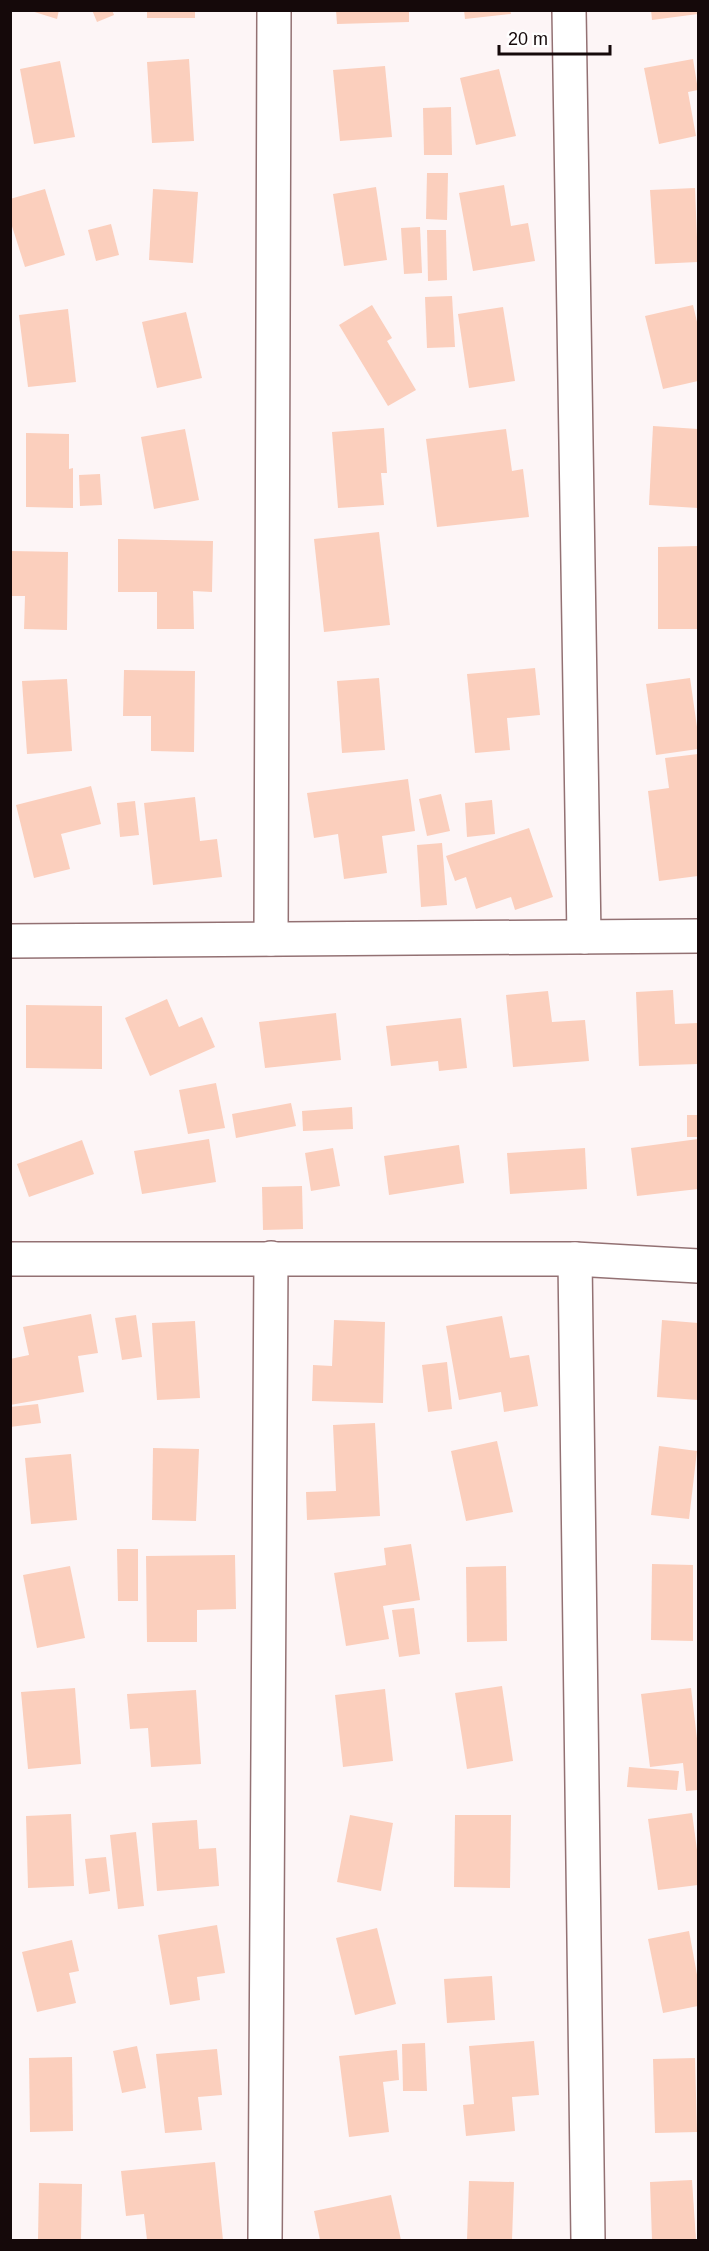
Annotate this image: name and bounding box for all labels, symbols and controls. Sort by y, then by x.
scale bar [499,18,610,56]
text: 20 m [508,29,548,49]

